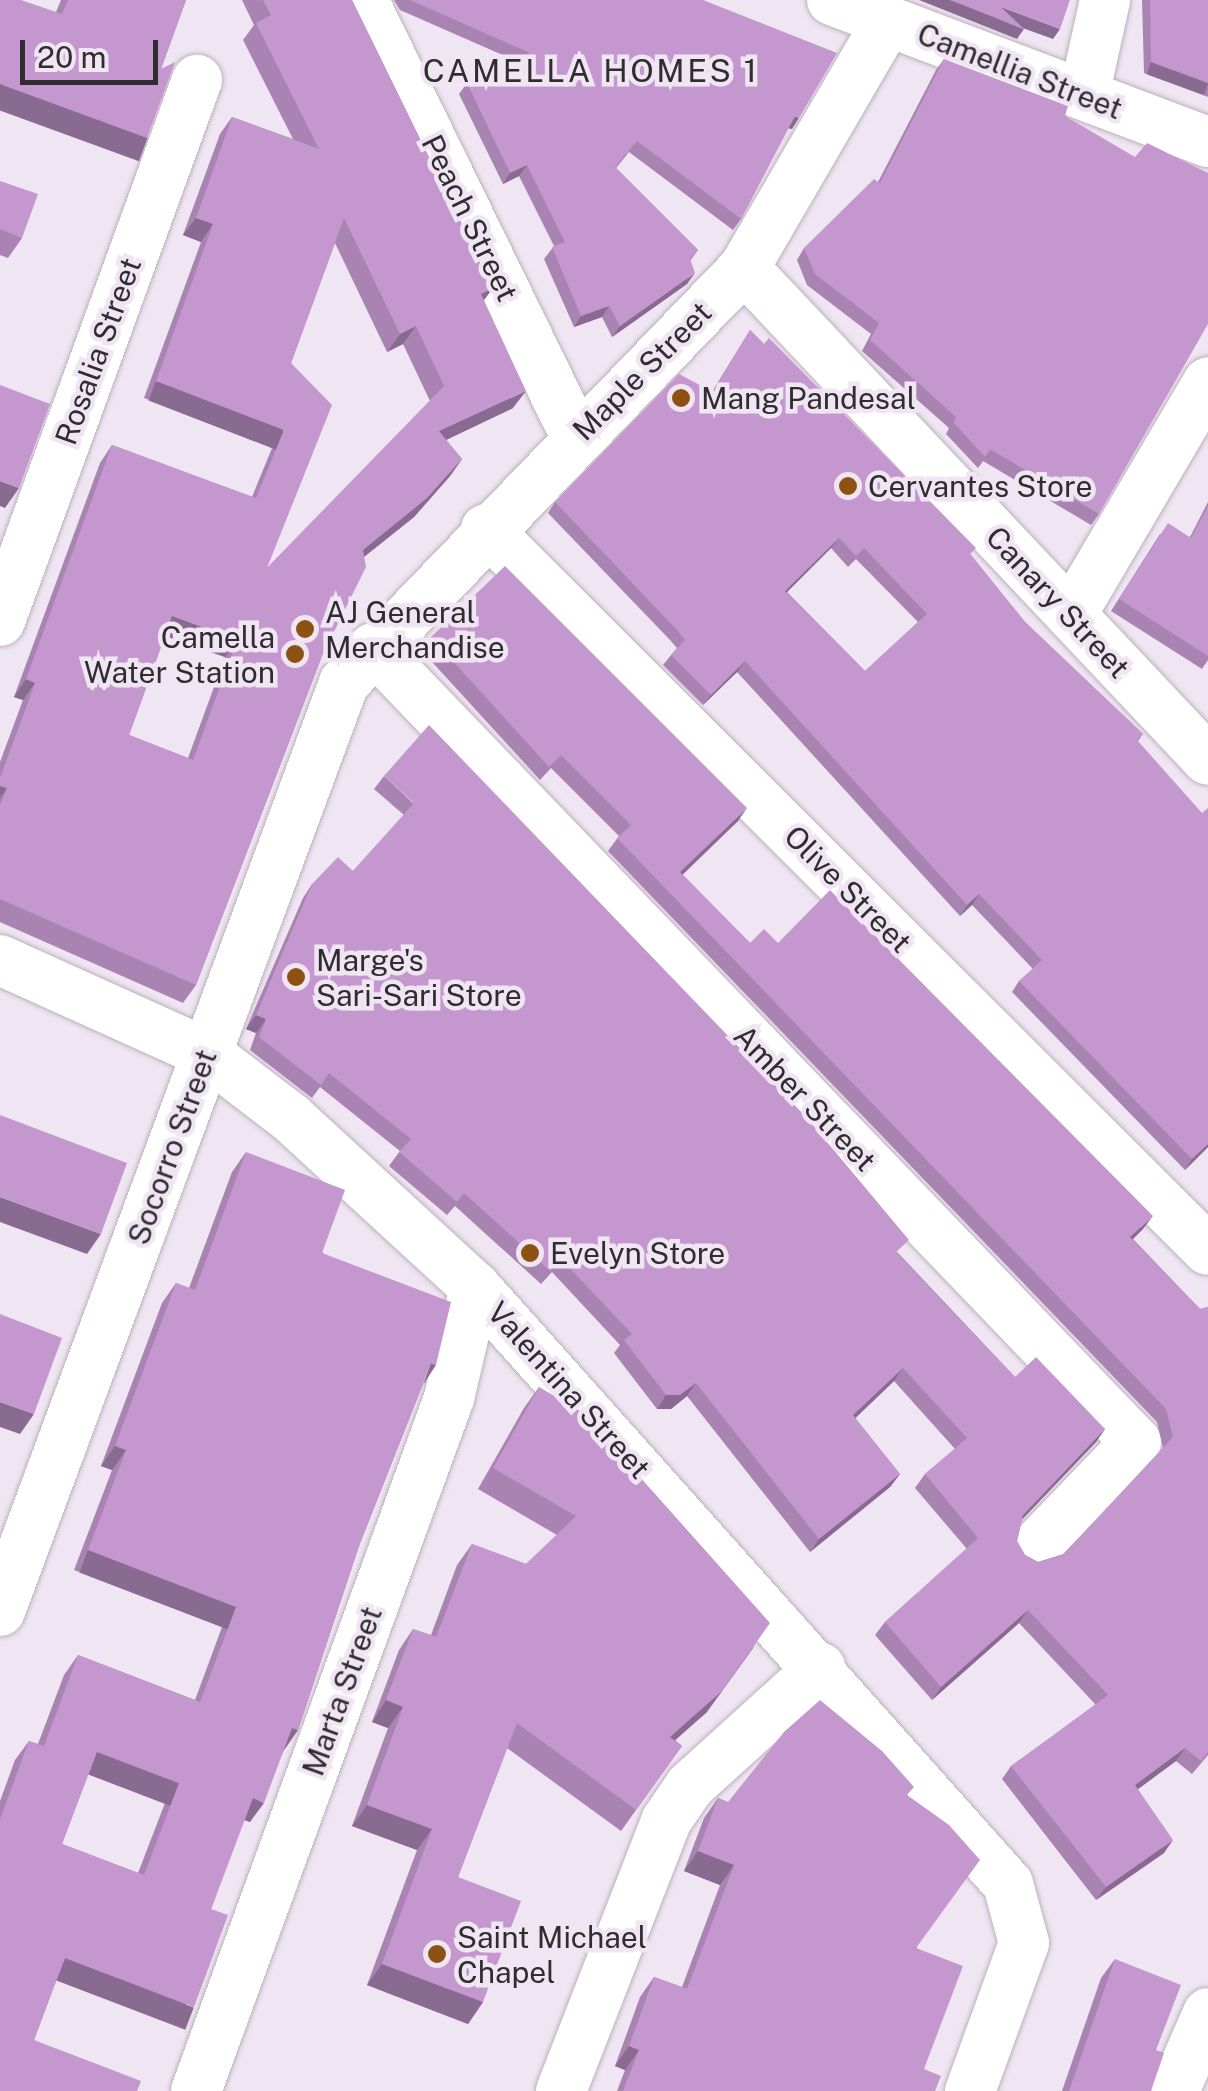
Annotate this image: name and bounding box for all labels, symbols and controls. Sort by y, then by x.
street label: Camellia Street [912,15,1128,127]
scale bar [25,20,162,82]
text: 20 m [37,39,106,75]
district label: CAMELLA HOMES 1 [423,52,759,90]
street label: Peach Street [414,129,526,307]
street label: Rosalia Street [48,253,148,449]
street label: Maple Street [565,294,719,448]
place label: Mang Pandesal [701,380,916,416]
marker: Mang Pandesal [670,387,692,409]
place label: Cervantes Store [868,468,1093,504]
marker: Cervantes Store [837,475,859,497]
street label: Canary Street [979,519,1137,685]
place label: AJ General Merchandise [325,594,505,664]
marker: AJ General Merchandise [294,618,316,640]
place label: Camella Water Station [84,619,275,690]
marker: Camella Water Station [284,643,306,665]
street label: Olive Street [777,818,919,960]
place label: Marge's Sari-Sari Store [316,942,522,1012]
marker: Marge's Sari-Sari Store [285,966,307,988]
street label: Amber Street [726,1018,884,1178]
street label: Socorro Street [120,1044,224,1250]
place label: Evelyn Store [550,1235,725,1271]
marker: Evelyn Store [519,1242,541,1264]
street label: Valentina Street [480,1294,658,1486]
street label: Marta Street [295,1601,389,1781]
place label: Saint Michael Chapel [457,1919,647,1990]
marker: Saint Michael Chapel [426,1943,448,1965]

